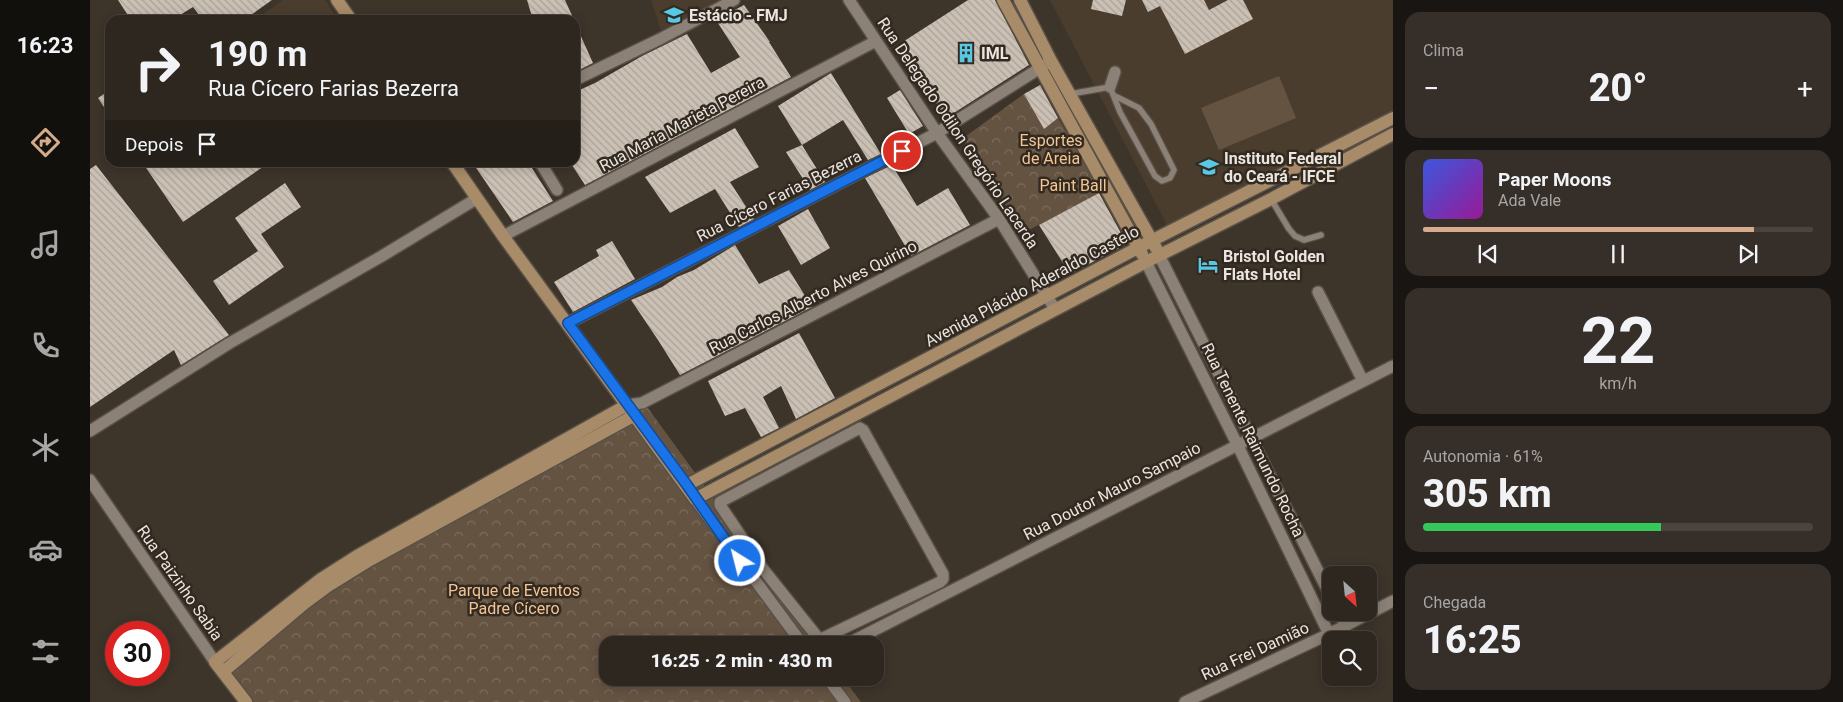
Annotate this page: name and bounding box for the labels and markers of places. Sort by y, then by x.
school or university icon: Estácio - FMJ [663,4,685,26]
place label: Estácio - FMJ [689,6,788,25]
building icon: IML [955,42,977,64]
place label: IML [981,44,1009,63]
pin [881,130,923,172]
place label: Instituto Federal do Ceará - IFCE [1224,149,1341,186]
school or university icon: Instituto Federal do Ceará - IFCE [1198,156,1220,178]
place label: Bristol Golden Flats Hotel [1223,247,1325,284]
hotel icon: Bristol Golden Flats Hotel [1197,254,1219,276]

